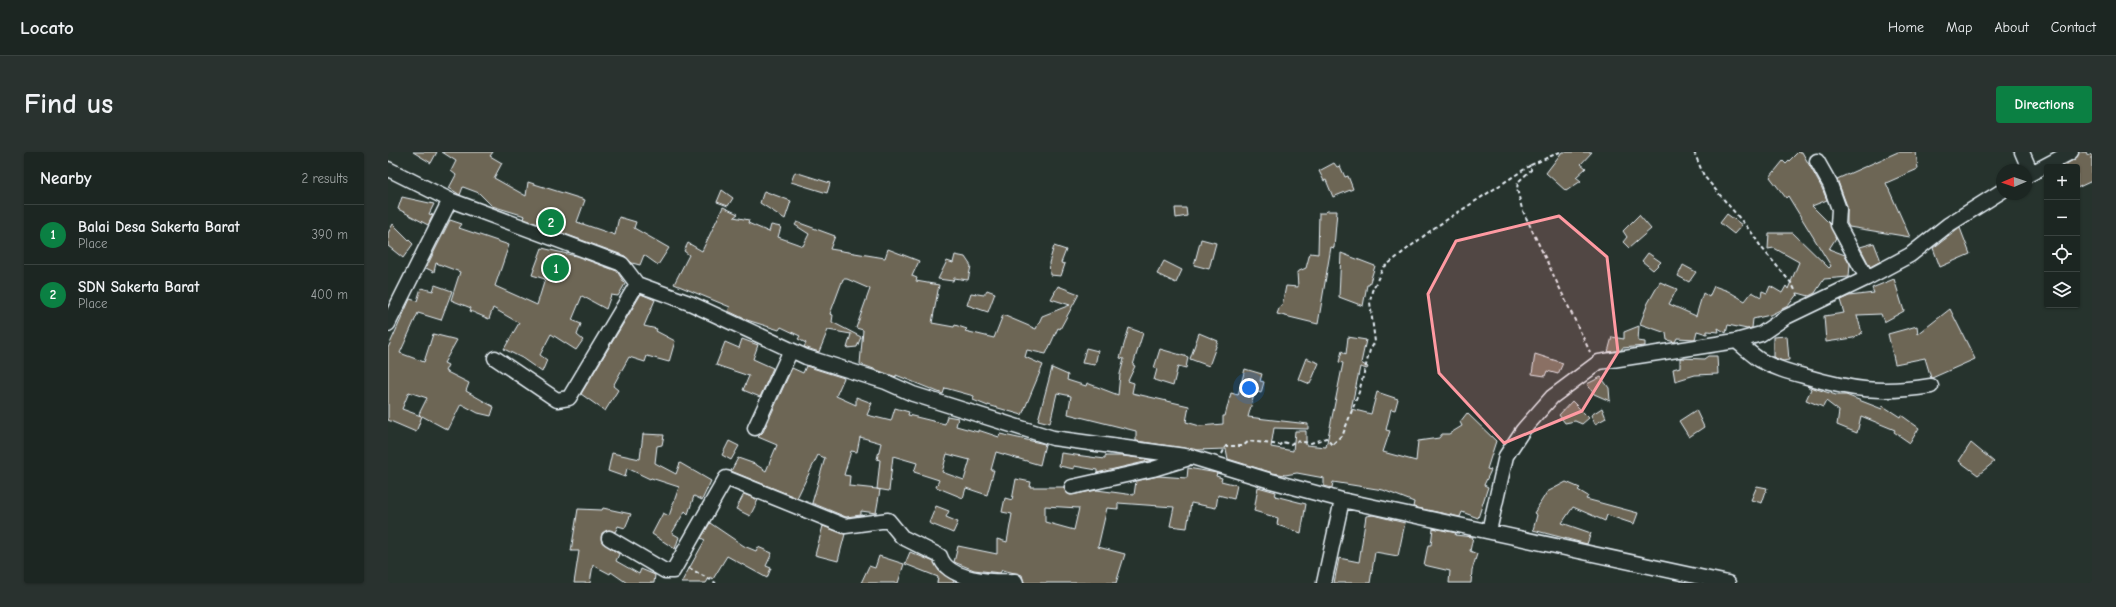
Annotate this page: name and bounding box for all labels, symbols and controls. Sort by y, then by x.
text: Locato [20,17,74,39]
text: Home [1888,19,1924,36]
text: Map [1946,19,1972,36]
text: About [1994,19,2029,36]
text: Contact [2051,19,2096,36]
button: Directions [1996,86,2092,123]
text: Find us [24,88,113,120]
north arrow [1996,164,2032,200]
map controls [2044,164,2080,308]
button: + [2044,164,2080,200]
text: Nearby [40,169,91,188]
text: 2 results [301,171,348,186]
button: − [2044,200,2080,236]
pin: 2 [538,207,564,237]
text: Balai Desa Sakerta Barat [78,218,240,236]
text: 1 [50,227,56,242]
text: 390 m [312,227,348,242]
text: Place [78,236,108,251]
button: locate [2044,236,2080,272]
pin: 1 [543,253,569,283]
button: layers [2044,272,2080,308]
text: SDN Sakerta Barat [78,278,199,296]
text: 2 [50,287,56,302]
text: 400 m [311,287,348,302]
text: Place [78,296,108,311]
your location [1239,378,1259,398]

